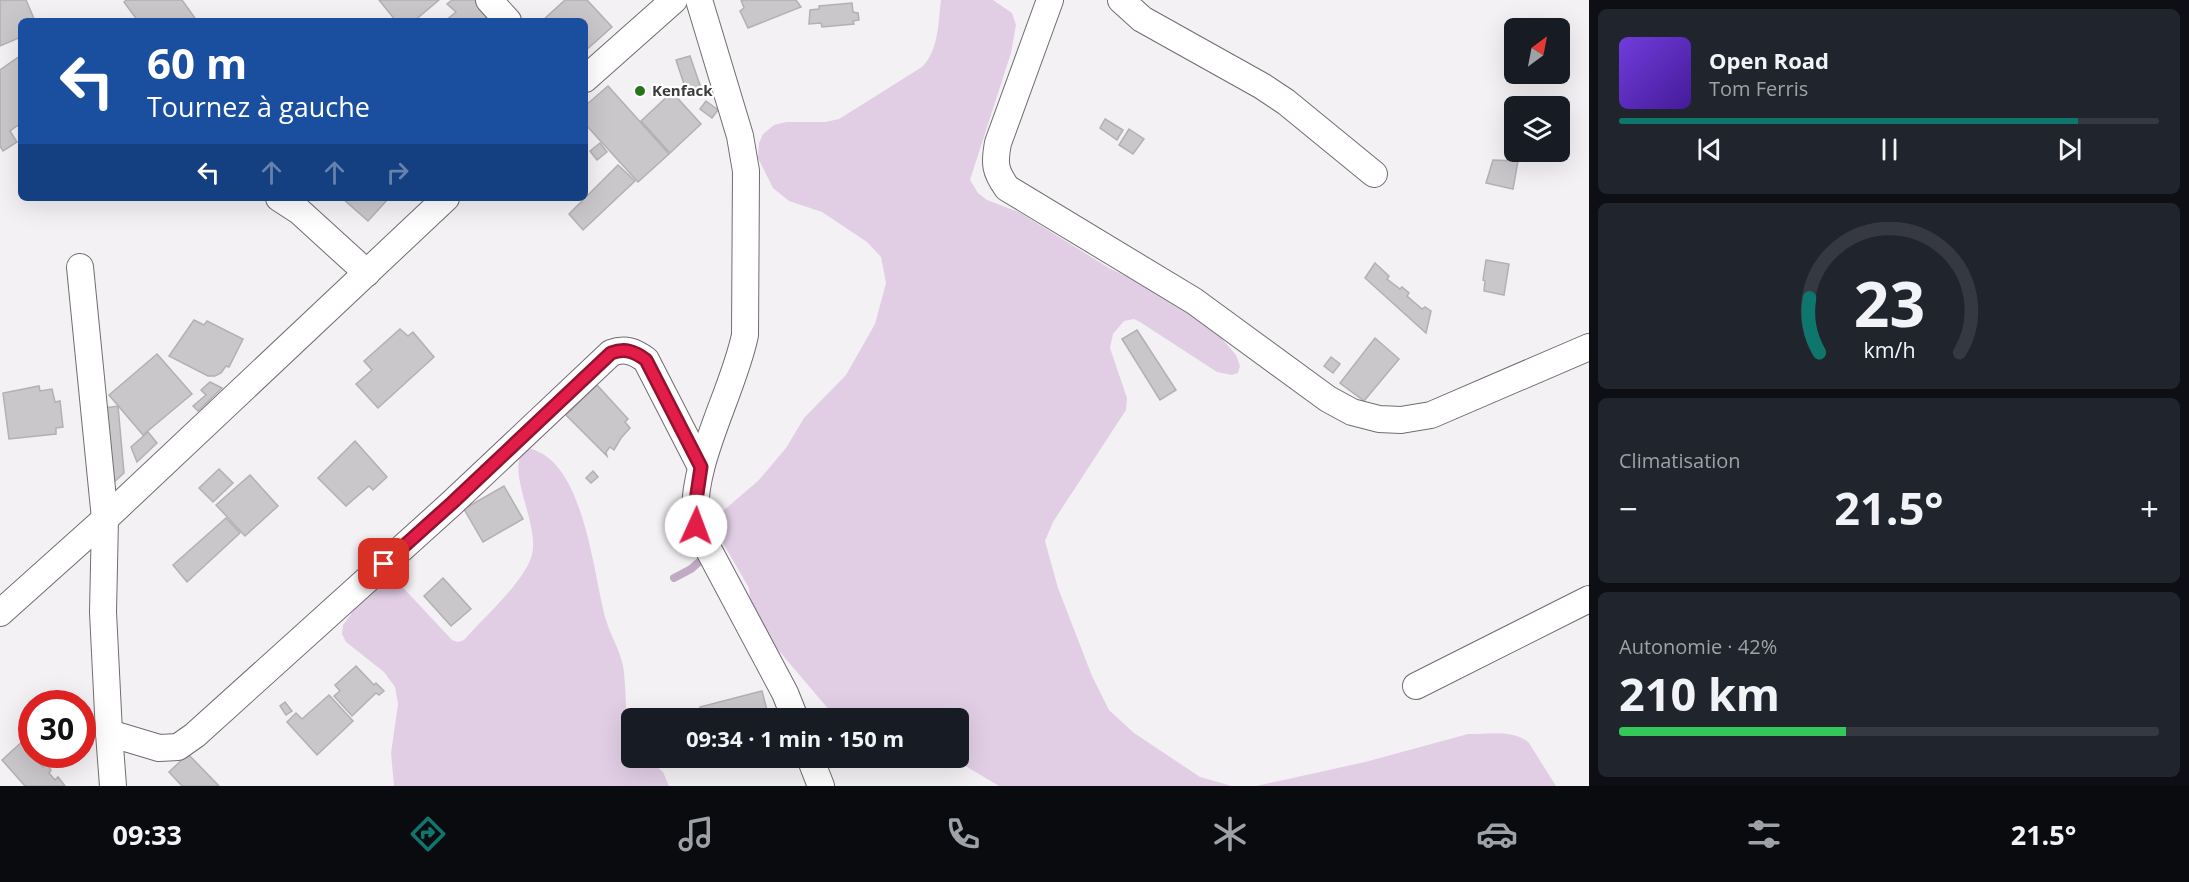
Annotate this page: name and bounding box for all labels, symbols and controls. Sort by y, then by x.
north arrow [1504,18,1570,84]
map controls [1504,18,1570,162]
text: 60 m [147,34,247,91]
icon: left [48,42,126,120]
text: Open Road [1709,45,1829,75]
text: Tom Ferris [1709,75,1808,102]
place label: Kenfack [652,80,713,100]
marker: Kenfack [633,84,647,98]
text: Tournez à gauche [147,88,370,125]
button: layers [1504,96,1570,162]
icon: previous [1693,133,1726,166]
icon: pause [1873,133,1906,166]
icon: next [2053,133,2086,166]
icon: left [192,156,225,189]
icon: ahead [255,156,288,189]
icon: ahead [318,156,351,189]
icon: right [381,156,414,189]
text: 23 [1853,260,1925,345]
text: km/h [1863,335,1915,364]
text: Climatisation [1619,447,1741,474]
text: 21.5° [1834,477,1944,538]
text: − [1619,486,1638,531]
text: + [2140,486,2159,531]
position arrow [664,494,728,558]
pin [358,538,409,589]
icon: arrive [367,547,400,580]
text: Autonomie · 42% [1619,633,1777,660]
text: 210 km [1619,663,1780,724]
speed limit sign: 30 [18,690,96,768]
text: 09:34 · 1 min · 150 m [686,723,904,753]
icon: directions [407,813,449,855]
icon: music [675,813,717,855]
icon: phone [942,813,984,855]
icon: climate [1209,813,1251,855]
icon: car [1476,813,1518,855]
icon: filters [1743,813,1785,855]
text: 09:33 [113,816,182,853]
text: 21.5° [2011,816,2076,853]

